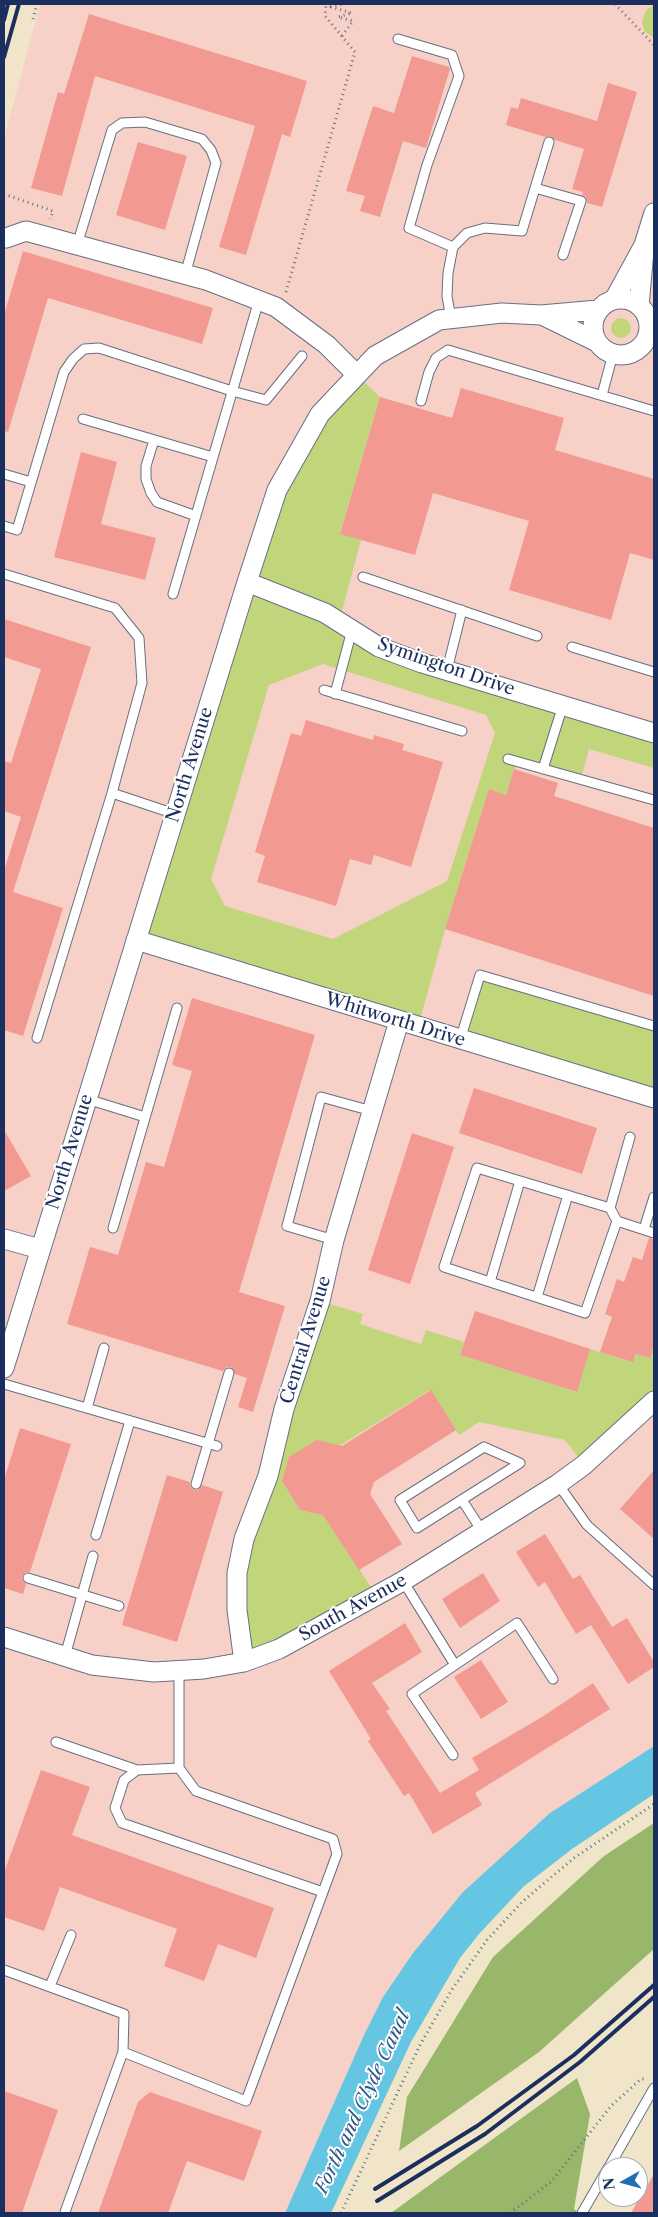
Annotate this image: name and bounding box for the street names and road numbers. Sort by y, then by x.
street label: Symington Drive [374,633,518,701]
street label: North Avenue [162,705,218,825]
street label: Whitworth Drive [322,988,468,1052]
street label: North Avenue [42,1092,98,1212]
street label: Central Avenue [276,1273,336,1407]
street label: South Avenue [296,1570,410,1646]

